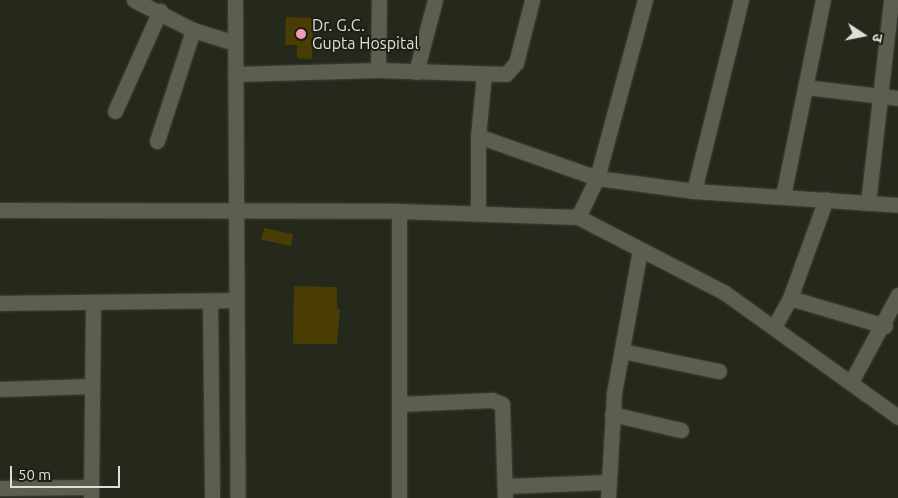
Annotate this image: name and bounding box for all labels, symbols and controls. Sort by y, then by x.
north arrow [838,10,888,60]
place label: Dr. G.C. Gupta Hospital [312,15,419,53]
marker: Dr. G.C. Gupta Hospital [294,27,308,41]
text: उ [869,32,886,43]
scale bar [12,456,122,488]
text: 50 m [18,466,51,483]

